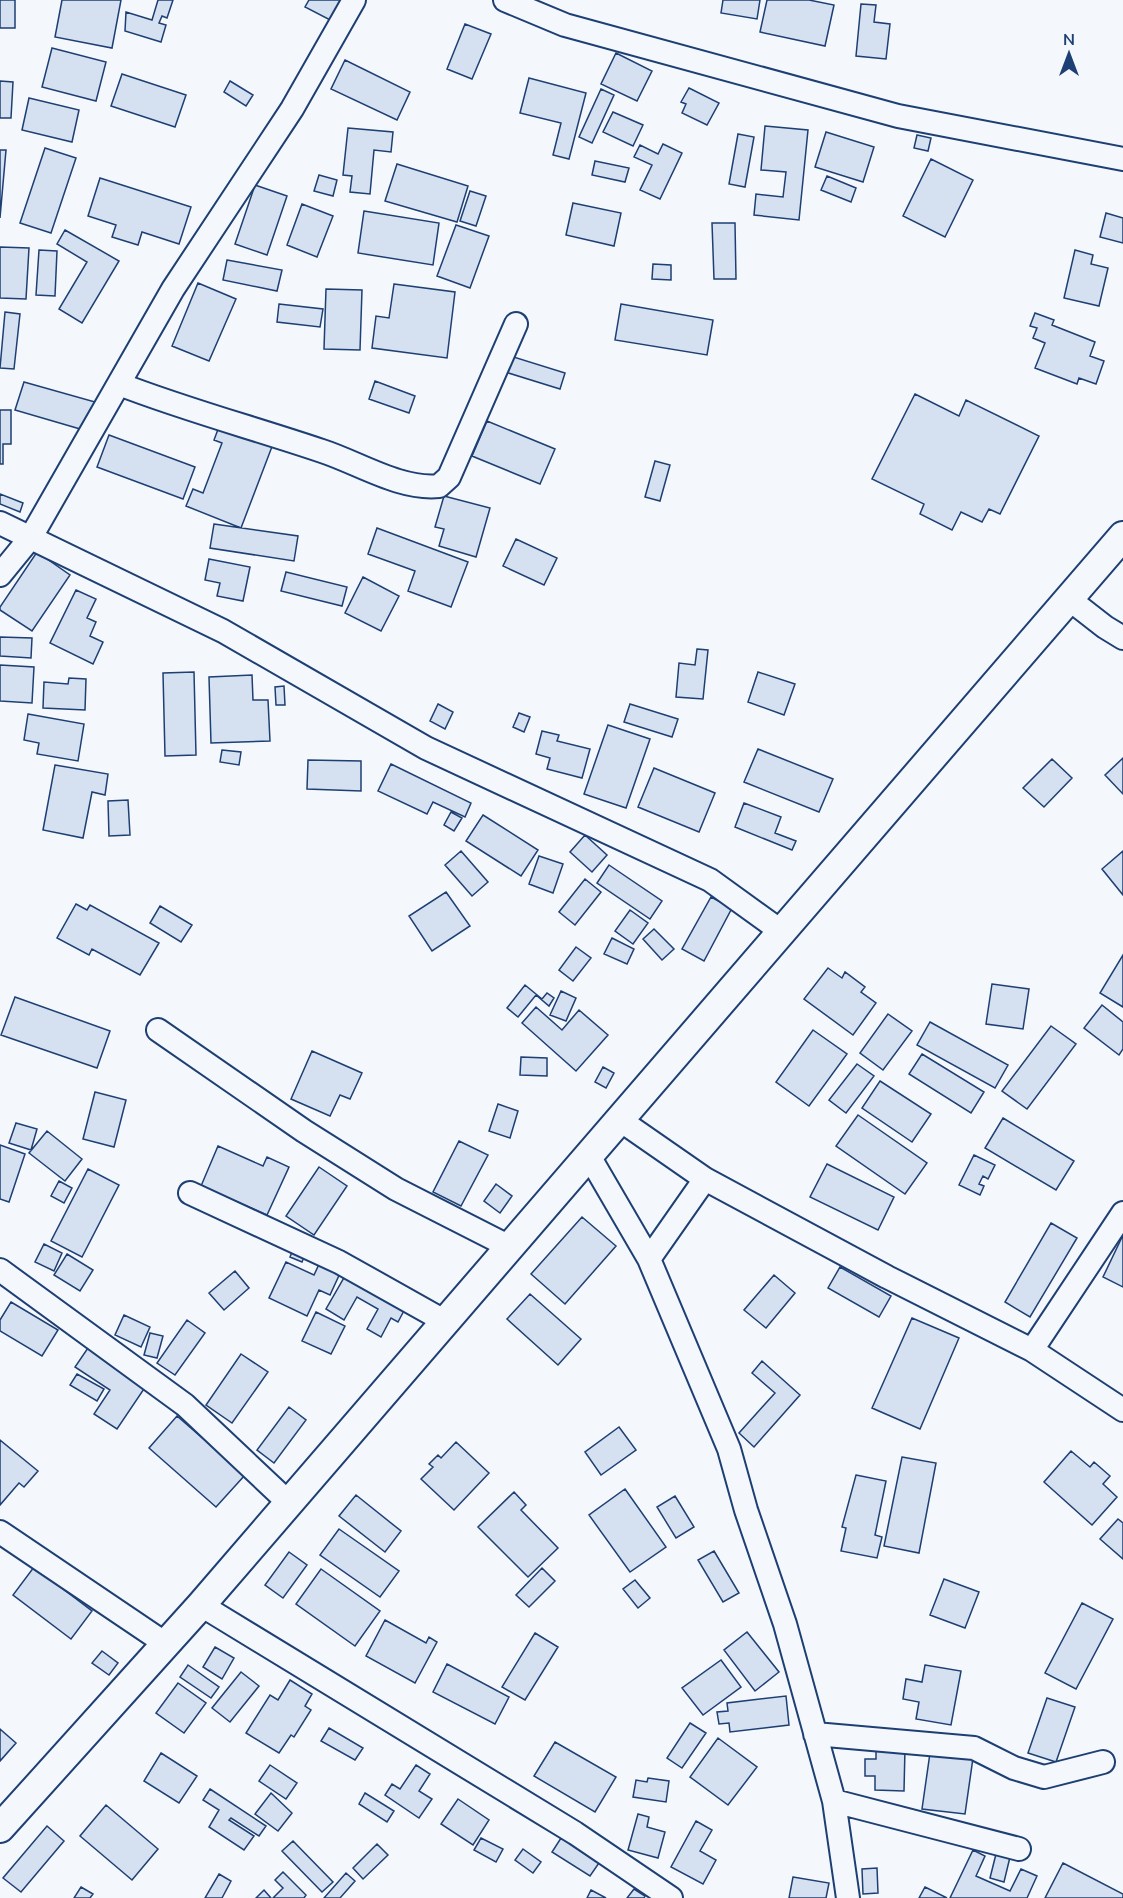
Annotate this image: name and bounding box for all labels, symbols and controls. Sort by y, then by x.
north arrow [1039,24,1099,84]
text: N [1063,29,1075,51]

